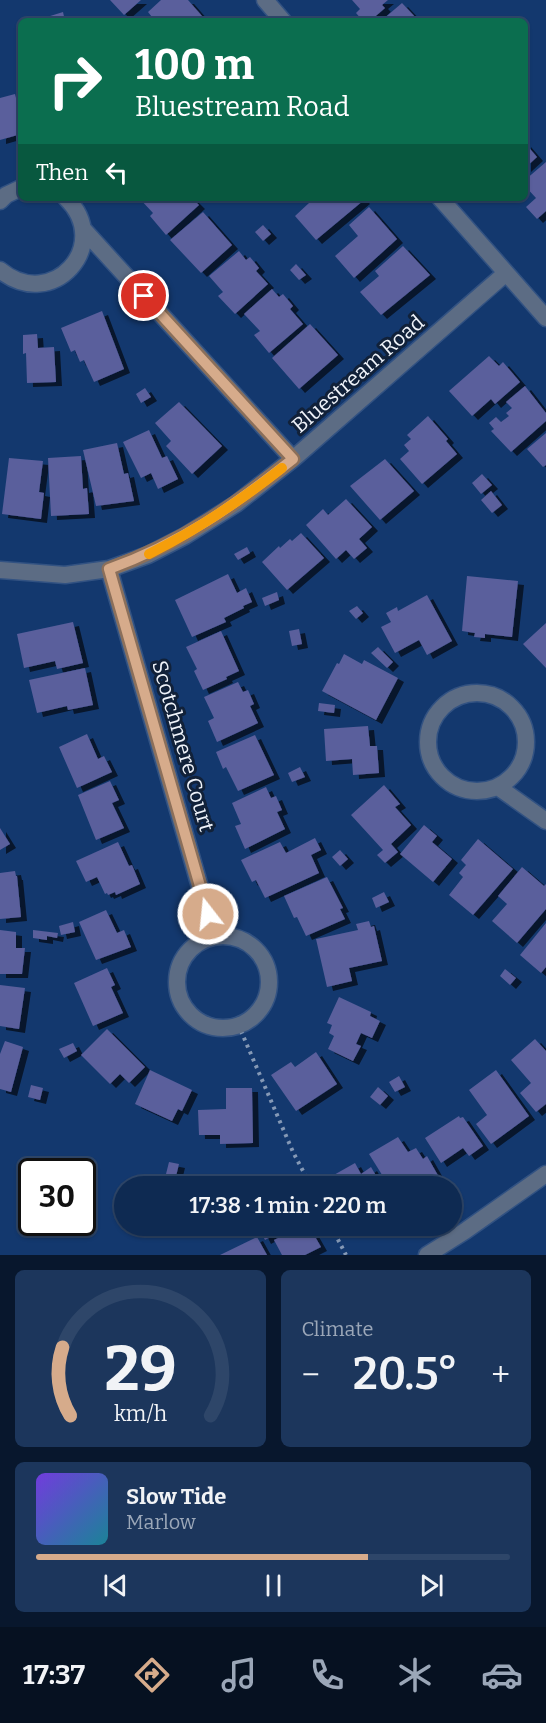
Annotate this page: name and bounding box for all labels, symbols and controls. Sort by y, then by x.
text: 100 m [135,40,254,90]
icon: right [36,42,114,120]
text: Bluestream Road [135,91,350,123]
icon: left [100,156,133,189]
text: Then [36,159,88,186]
pin [118,270,169,321]
icon: arrive [127,279,160,312]
street label: Bluestream Road [287,309,429,439]
street label: Scotchmere Court [146,658,220,835]
position arrow [176,882,240,946]
speed limit sign: 30 [18,1158,96,1236]
text: 17:38 · 1 min · 220 m [190,1192,386,1219]
text: Climate [302,1317,373,1341]
text: 29 [104,1332,176,1407]
text: 20.5° [353,1347,458,1401]
text: − [302,1355,320,1395]
text: + [491,1355,510,1395]
text: km/h [114,1401,167,1427]
text: Slow Tide [126,1483,226,1510]
text: Marlow [126,1510,196,1534]
icon: previous [99,1569,132,1602]
icon: pause [257,1569,290,1602]
icon: next [415,1569,448,1602]
icon: directions [131,1654,173,1696]
icon: music [218,1654,260,1696]
icon: phone [306,1654,348,1696]
icon: climate [394,1654,436,1696]
icon: car [481,1654,523,1696]
text: 17:37 [23,1659,85,1691]

